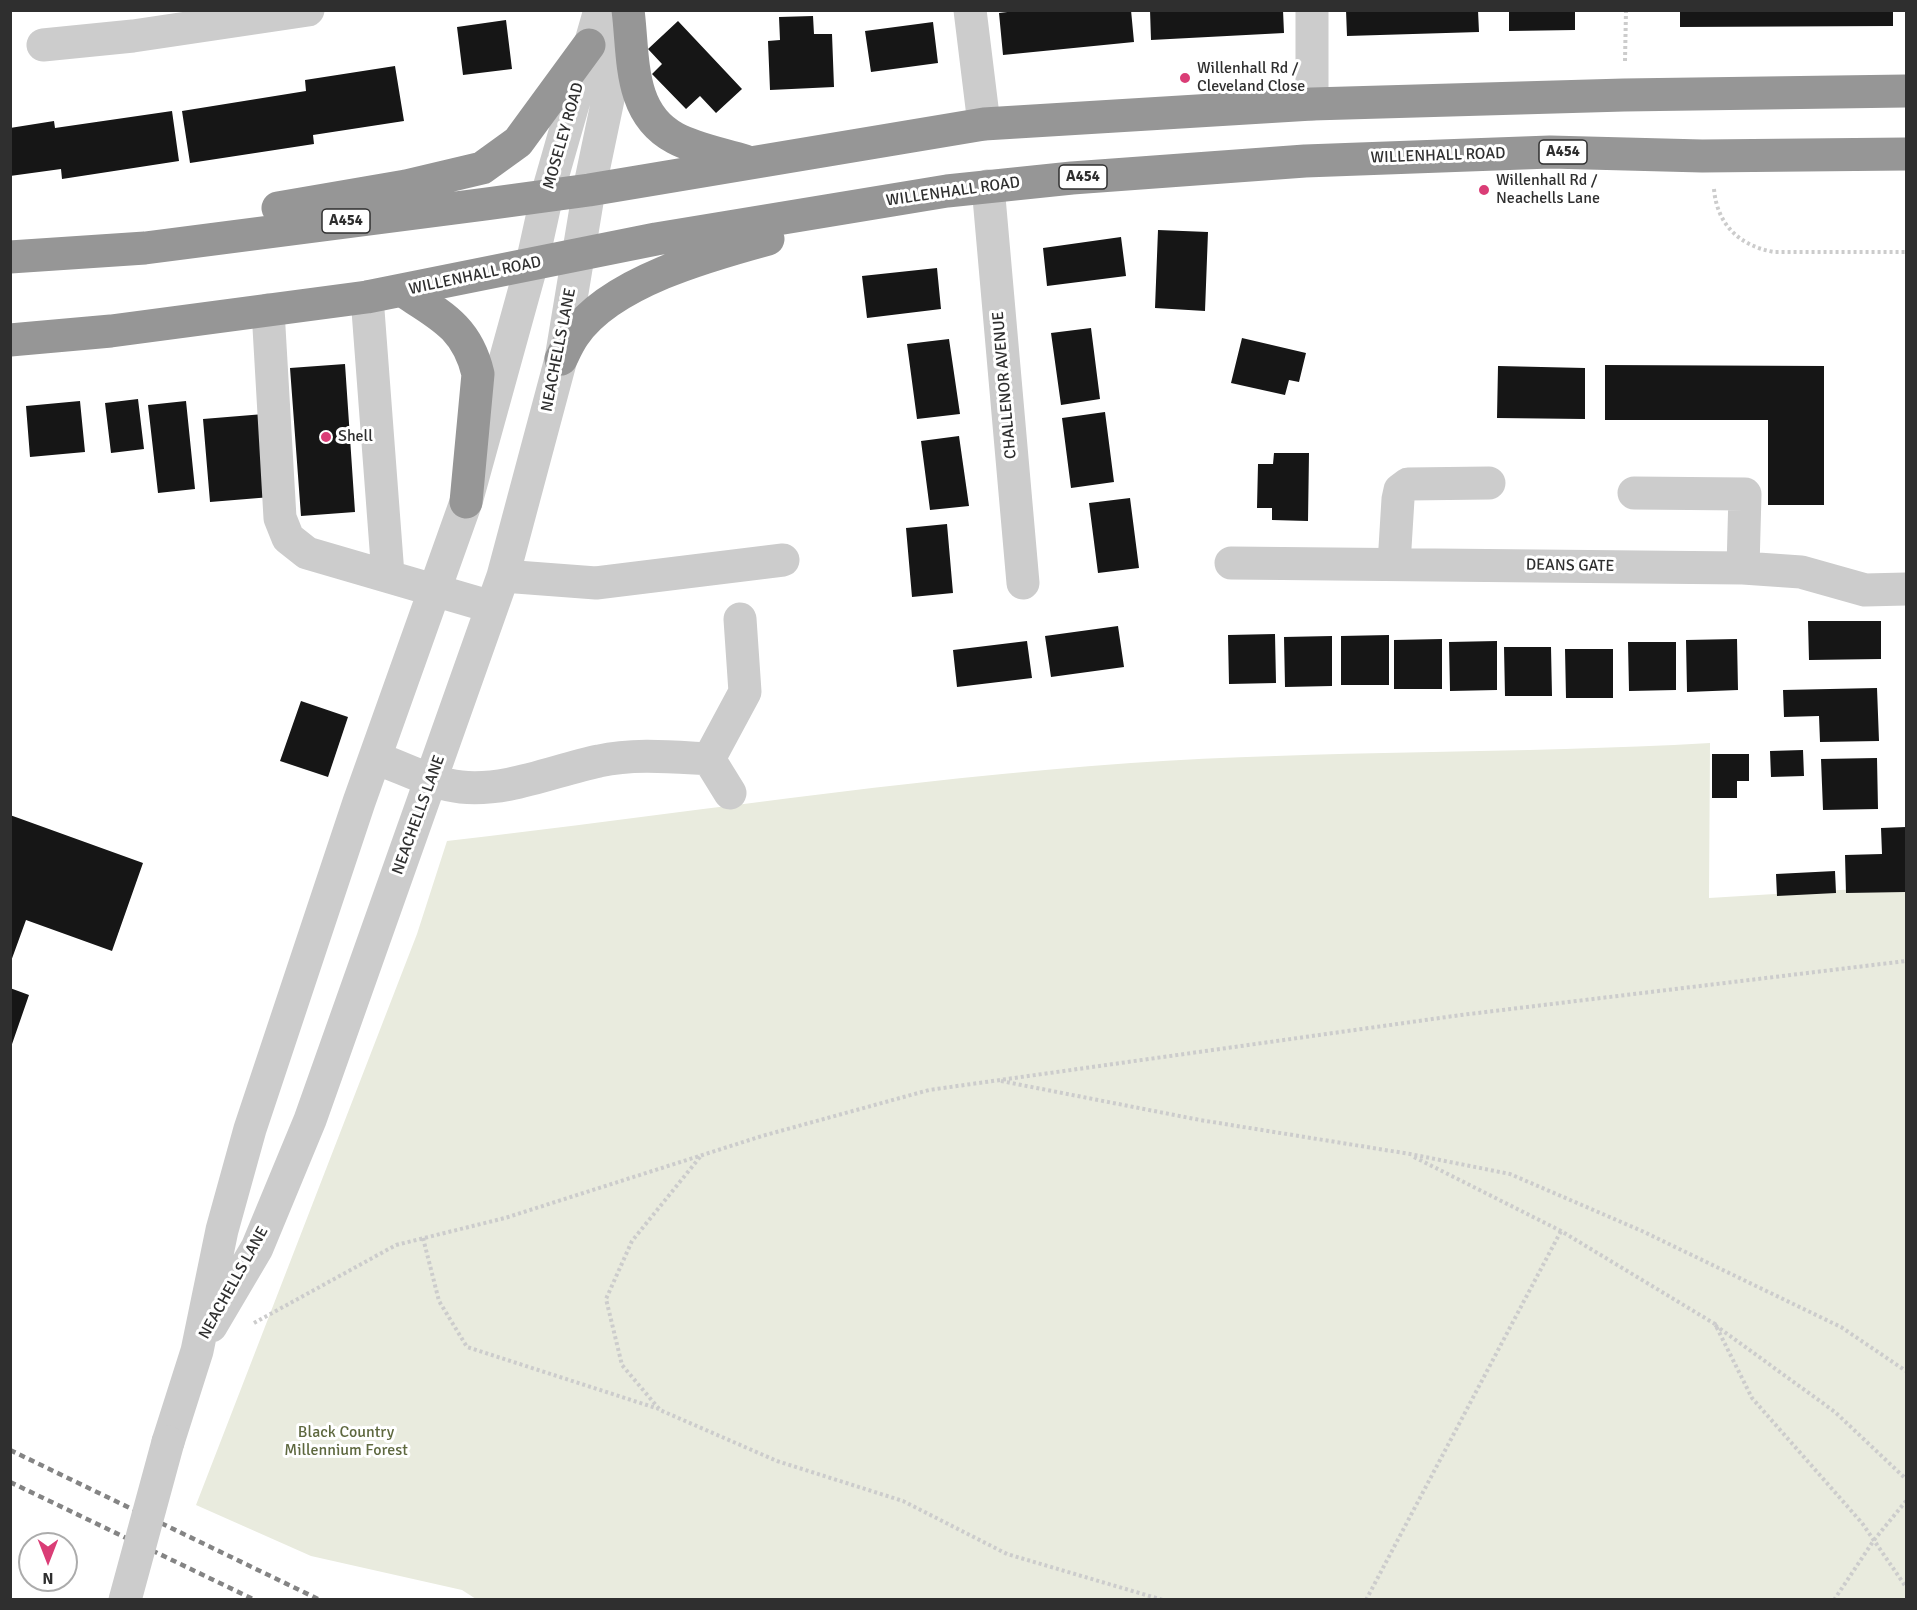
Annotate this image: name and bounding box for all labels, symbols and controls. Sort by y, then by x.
place label: Willenhall Rd / Cleveland Close [1197,59,1305,97]
marker: Willenhall Rd / Cleveland Close [1178,71,1192,85]
street label: MOSELEY ROAD [540,80,588,192]
road number: A454 [1539,140,1587,164]
street label: WILLENHALL ROAD [1370,144,1506,168]
road number: A454 [1059,165,1107,189]
place label: Willenhall Rd / Neachells Lane [1496,171,1600,209]
street label: WILLENHALL ROAD [885,173,1021,211]
marker: Willenhall Rd / Neachells Lane [1477,183,1491,197]
road number: A454 [322,209,370,233]
street label: WILLENHALL ROAD [407,253,543,299]
street label: NEACHELLS LANE [538,286,580,414]
street label: CHALLENOR AVENUE [989,310,1021,460]
place label: Shell [338,427,373,447]
marker: Shell [319,430,333,444]
street label: DEANS GATE [1526,556,1614,576]
street label: NEACHELLS LANE [388,753,450,877]
street label: NEACHELLS LANE [195,1223,273,1343]
park label: Black Country Millennium Forest [284,1423,408,1461]
north arrow [18,1532,78,1592]
text: N [42,1568,54,1588]

